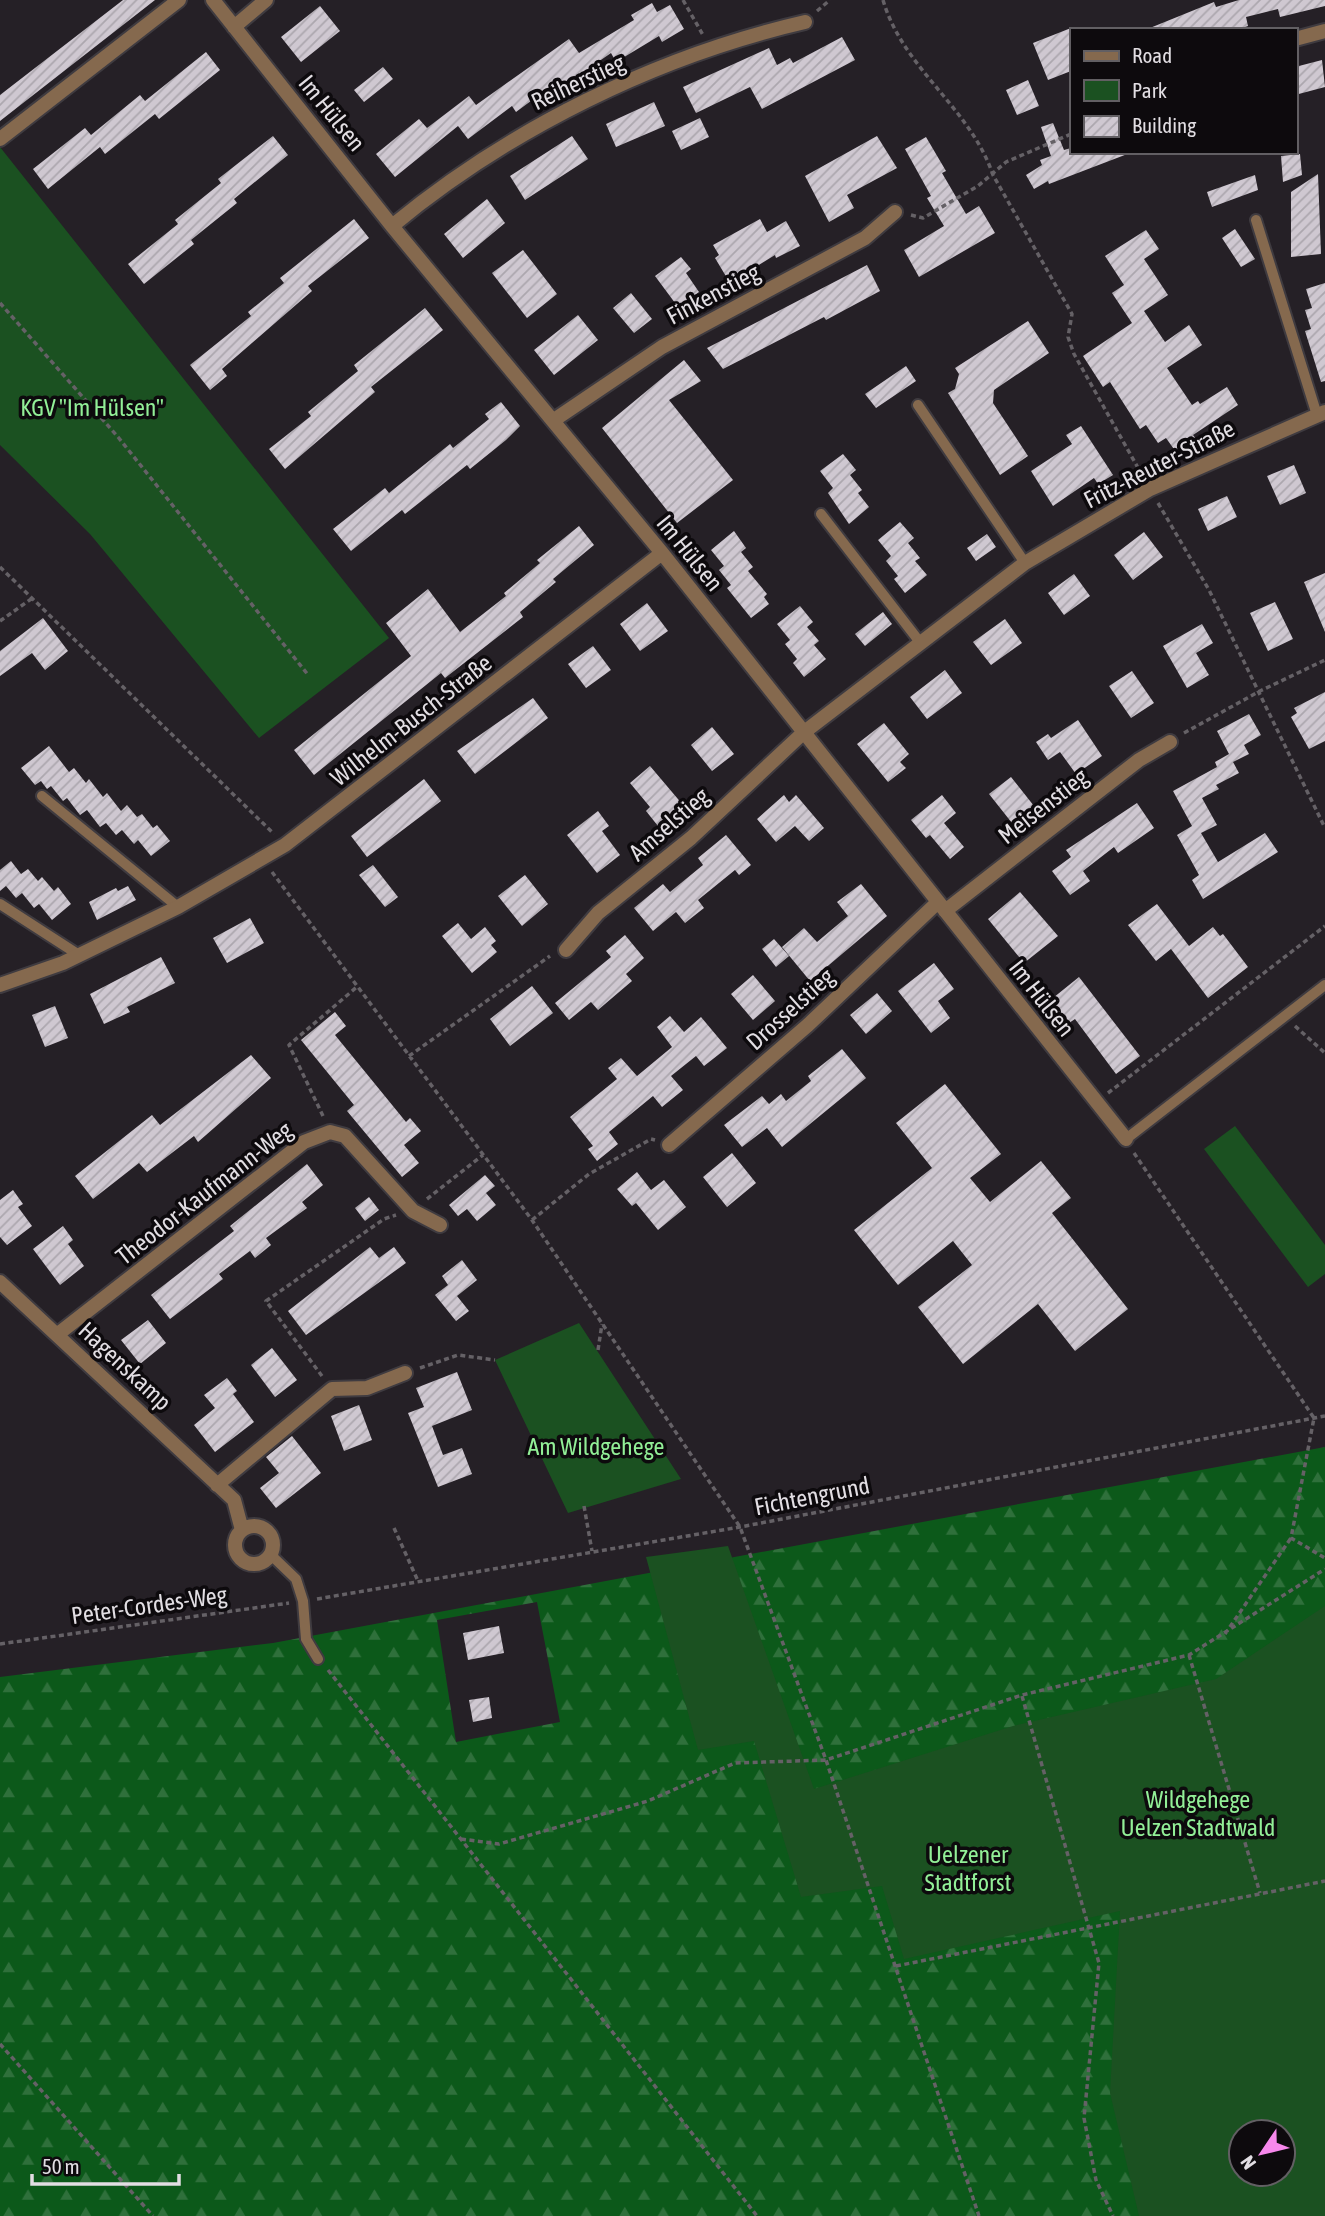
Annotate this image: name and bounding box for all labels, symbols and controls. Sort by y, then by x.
legend [1070,28,1297,154]
text: Road [1132,43,1172,67]
street label: Reiherstieg [527,48,630,115]
street label: Im Hülsen [293,70,371,156]
text: Park [1132,78,1167,102]
text: Building [1132,113,1196,137]
street label: Finkenstieg [662,258,765,330]
park label: KGV "Im Hülsen" [20,394,164,421]
street label: Fritz-Reuter-Straße [1079,414,1239,514]
street label: Im Hülsen [651,510,729,596]
street label: Wilhelm-Busch-Straße [325,649,497,791]
street label: Meisenstieg [993,762,1093,849]
street label: Amselstieg [624,782,715,866]
street label: Im Hülsen [1004,954,1080,1042]
street label: Drosselstieg [741,962,840,1055]
street label: Theodor-Kaufmann-Weg [111,1116,298,1270]
street label: Hagenskamp [73,1316,177,1416]
park label: Am Wildgehege [528,1433,664,1460]
street label: Fichtengrund [752,1472,872,1520]
street label: Peter-Cordes-Weg [69,1581,229,1629]
park label: Wildgehege Uelzen Stadtwald [1121,1786,1275,1841]
park label: Uelzener Stadtforst [925,1841,1011,1896]
north arrow [1227,2118,1297,2188]
scale bar [32,2142,178,2186]
text: N [1236,2152,1260,2174]
text: 50 m [42,2154,80,2178]

